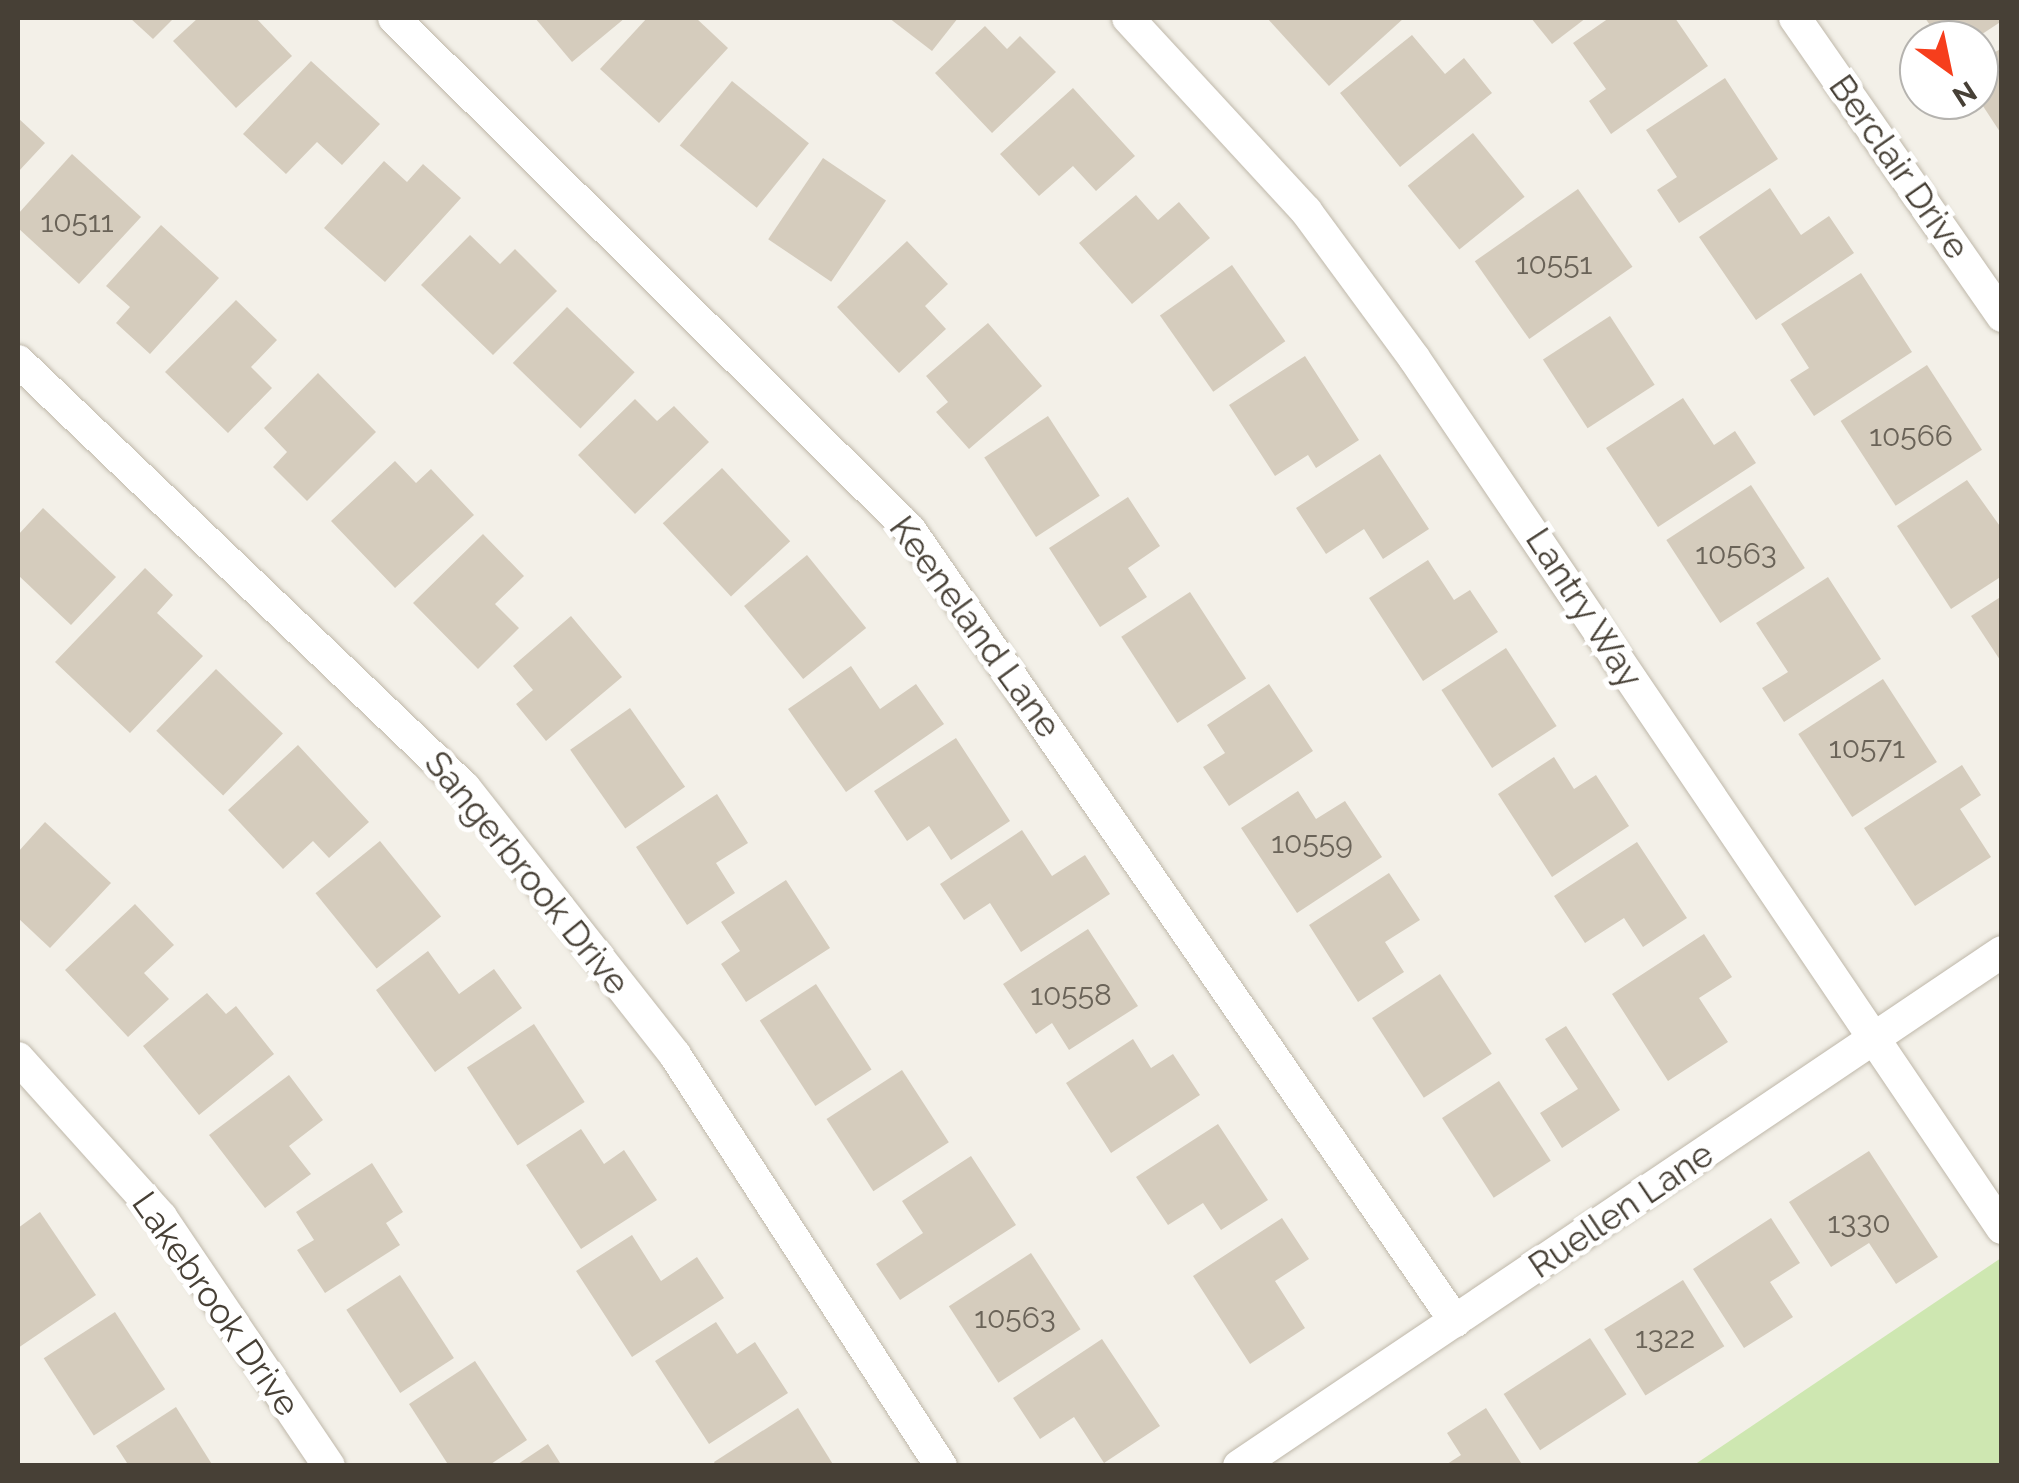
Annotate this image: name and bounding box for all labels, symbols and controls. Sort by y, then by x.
north arrow [1899,20,1999,120]
street label: Berclair Drive [1820,67,1978,267]
text: N [1947,74,1982,114]
house number: 10511 [40,204,114,240]
house number: 10551 [1516,246,1592,282]
house number: 10566 [1869,418,1953,454]
street label: Keeneland Lane [881,508,1069,746]
street label: Lantry Way [1516,519,1652,697]
house number: 10563 [1695,536,1777,572]
house number: 10571 [1829,730,1905,766]
street label: Sangerbrook Drive [416,743,638,1003]
house number: 10559 [1271,825,1353,861]
house number: 10558 [1030,977,1112,1013]
street label: Ruellen Lane [1521,1133,1721,1287]
street label: Lakebrook Drive [123,1184,309,1424]
house number: 1330 [1827,1205,1891,1241]
house number: 10563 [974,1300,1056,1336]
house number: 1322 [1635,1320,1695,1356]

